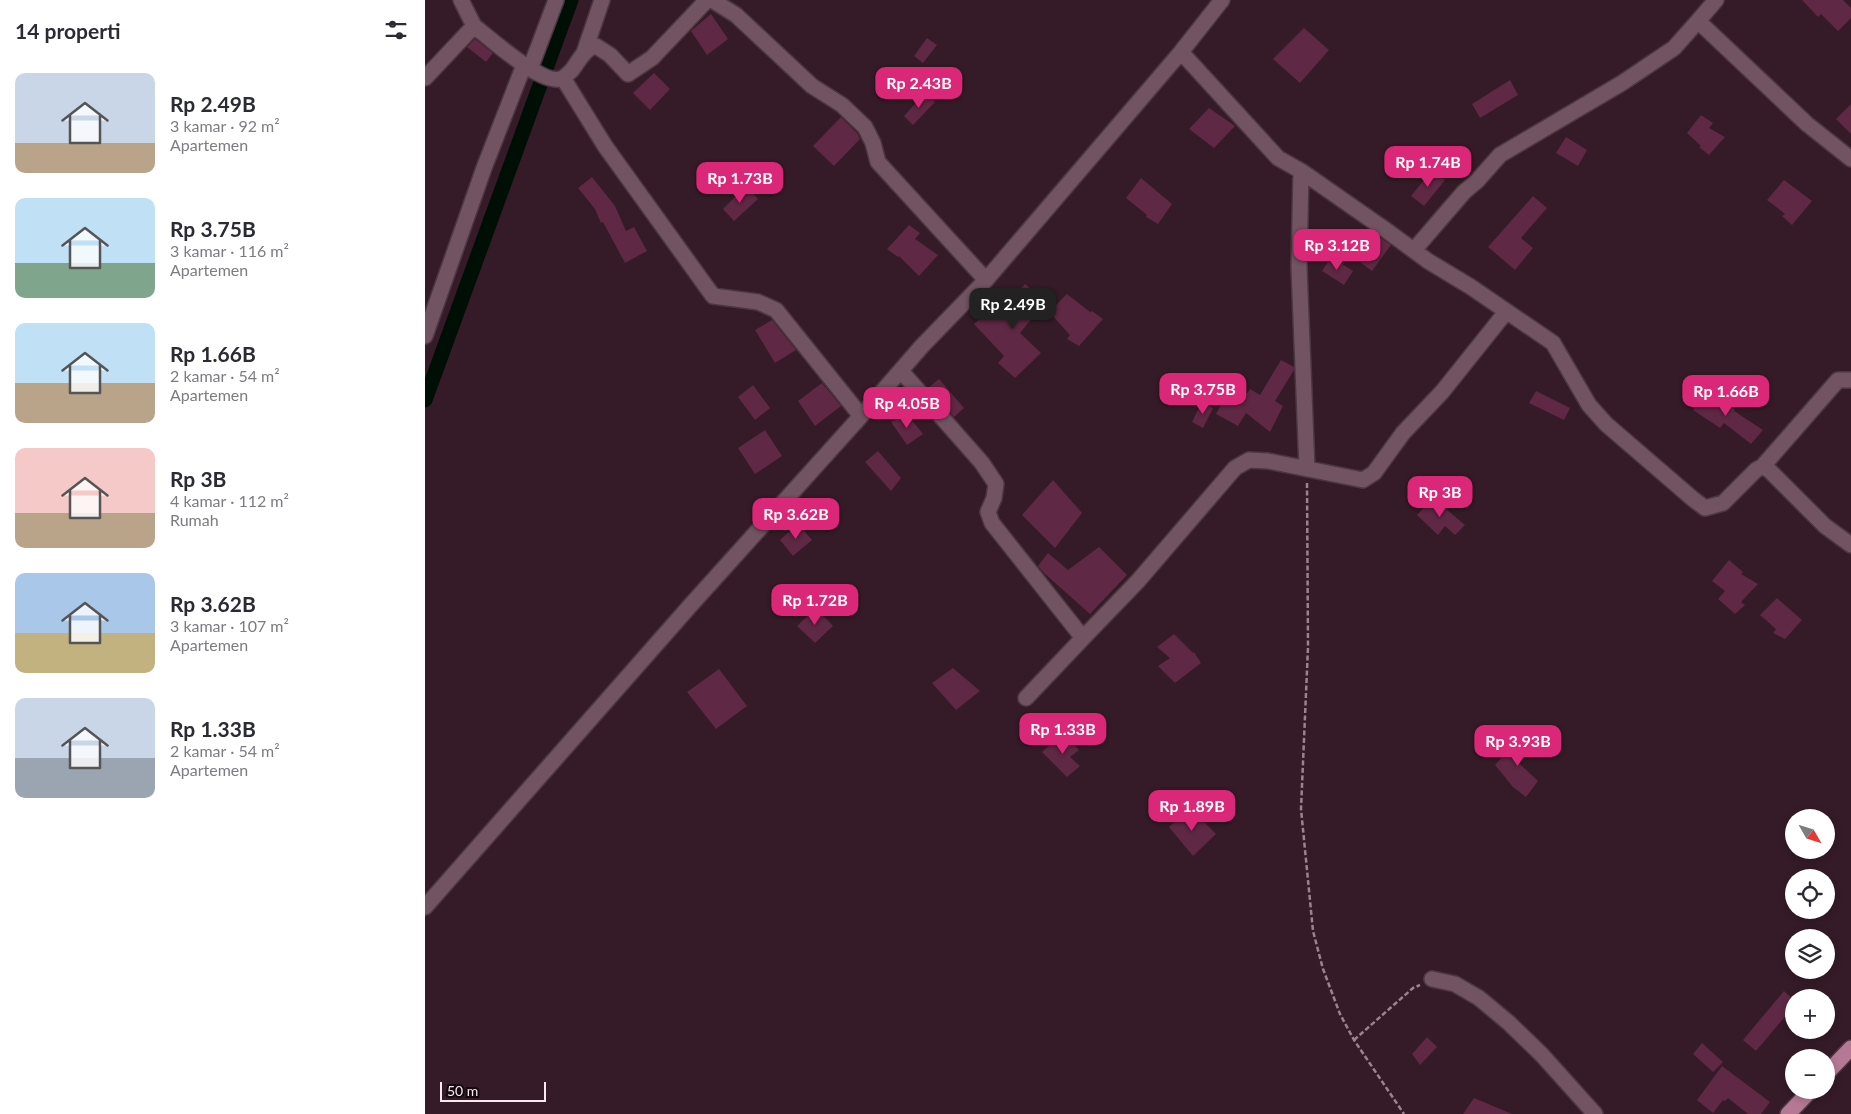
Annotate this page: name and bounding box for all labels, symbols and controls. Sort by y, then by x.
icon: filters [382,16,410,44]
text: 14 properti [15,18,120,43]
pin: Rp 2.43B [867,66,971,109]
text: Rp 2.43B [886,73,952,92]
text: Rp 2.49B [170,91,256,116]
icon: home [55,93,115,153]
text: 3 kamar · 92 m² [170,116,280,135]
text: Apartemen [170,135,248,154]
pin: Rp 1.74B [1376,146,1480,188]
text: Rp 1.74B [1395,152,1461,171]
pin: Rp 1.73B [688,162,792,204]
text: Rp 1.73B [707,168,773,187]
text: Rp 3.75B [170,216,256,241]
icon: home [55,218,115,278]
pin: Rp 3.12B [1285,228,1389,271]
text: Rp 3.12B [1304,235,1370,254]
text: 3 kamar · 116 m² [170,241,289,260]
text: Apartemen [170,260,248,279]
pin: Rp 2.49B [961,288,1065,330]
text: Rp 2.49B [980,294,1046,313]
text: Rp 1.66B [170,341,256,366]
icon: home [55,343,115,403]
text: 2 kamar · 54 m² [170,366,280,385]
pin: Rp 3.75B [1151,372,1255,415]
pin: Rp 1.66B [1674,374,1778,417]
text: Rp 3.75B [1170,379,1236,398]
text: Rp 1.66B [1693,381,1759,400]
text: Apartemen [170,385,248,404]
pin: Rp 4.05B [855,386,959,429]
text: Rp 4.05B [874,393,940,412]
text: Rp 3B [170,466,226,491]
icon: home [55,468,115,528]
pin: Rp 3B [1405,476,1475,518]
text: Rp 3B [1419,482,1461,501]
text: 4 kamar · 112 m² [170,491,289,510]
pin: Rp 3.62B [744,498,848,540]
text: Rp 3.62B [763,504,829,523]
text: Rumah [170,510,219,529]
pin: Rp 1.72B [763,584,867,626]
text: Rp 1.72B [782,590,848,609]
text: Rp 3.62B [170,591,256,616]
icon: home [55,593,115,653]
text: 3 kamar · 107 m² [170,616,289,635]
text: Apartemen [170,635,248,654]
pin: Rp 1.33B [1011,712,1115,755]
text: Rp 1.33B [170,716,256,741]
icon: home [55,718,115,778]
text: Rp 1.33B [1030,719,1096,738]
pin: Rp 3.93B [1466,724,1570,767]
text: Rp 3.93B [1485,731,1551,750]
text: 2 kamar · 54 m² [170,741,280,760]
text: Apartemen [170,760,248,779]
pin: Rp 1.89B [1140,790,1244,832]
text: Rp 1.89B [1159,796,1225,815]
north arrow [1785,809,1835,859]
map controls [1785,809,1835,1099]
button: locate [1785,869,1835,919]
button: layers [1785,929,1835,979]
button: + [1785,989,1835,1039]
button: − [1785,1049,1835,1099]
scale bar [440,1079,546,1102]
text: 50 m [447,1082,478,1099]

